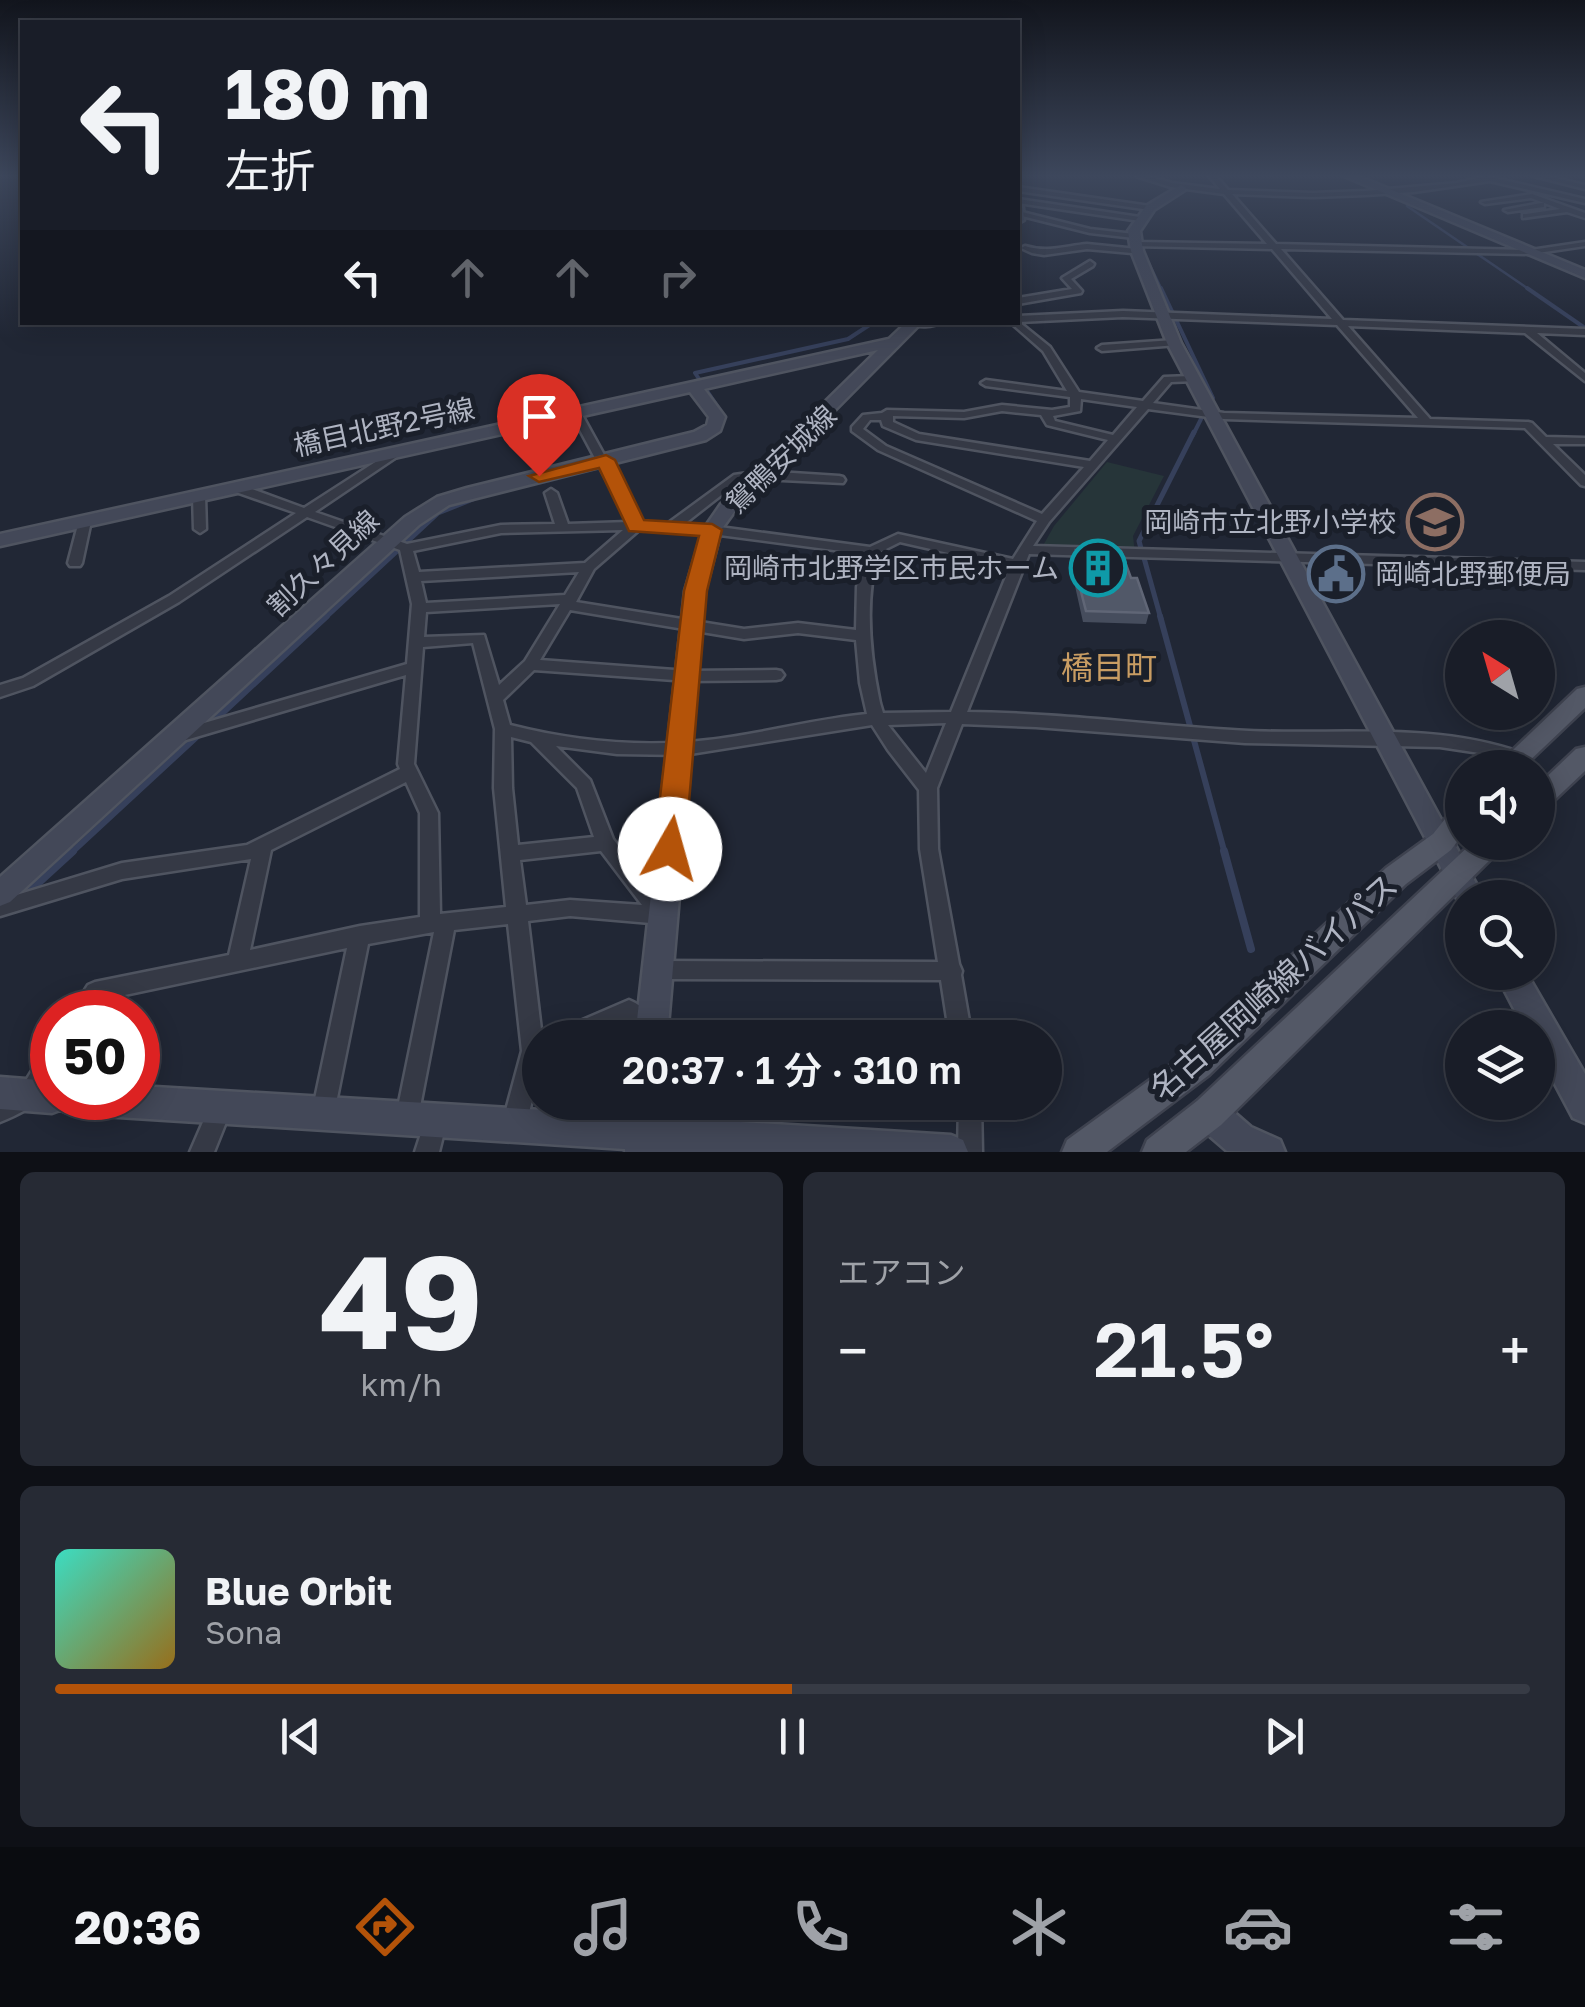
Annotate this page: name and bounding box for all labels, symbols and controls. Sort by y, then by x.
text: 180 m [225,50,430,134]
icon: left [60,60,190,190]
text: 左折 [225,143,315,197]
icon: left [335,250,390,305]
icon: ahead [440,250,495,305]
icon: ahead [545,250,600,305]
icon: right [650,250,705,305]
pin [497,374,582,477]
icon: arrive [512,389,567,444]
street label: 橋目北野2号線 [290,391,477,462]
street label: 鴛鴨安城線 [719,398,842,519]
school or university icon: 岡崎市立北野小学校 [1405,492,1465,552]
street label: 割久々見線 [260,503,385,622]
place label: 岡崎市立北野小学校 [1144,505,1396,538]
building icon: 岡崎市北野学区市民ホーム [1068,538,1128,598]
public building icon: 岡崎北野郵便局 [1306,544,1366,604]
place label: 岡崎市北野学区市民ホーム [724,551,1059,584]
place label: 岡崎北野郵便局 [1375,557,1571,590]
north arrow [1445,620,1555,730]
map controls [1445,620,1555,1120]
district label: 橋目町 [1061,648,1157,686]
button: sound [1445,750,1555,860]
position arrow [618,797,722,901]
street label: 名古屋岡崎線バイパス [1142,865,1405,1107]
button: search [1445,880,1555,990]
speed limit sign: 50 [30,990,160,1120]
button: layers [1445,1010,1555,1120]
text: 20:37 · 1 分 · 310 m [622,1047,962,1092]
text: 49 [319,1222,483,1378]
text: エアコン [838,1253,966,1291]
text: 21.5° [1094,1303,1274,1394]
text: − [838,1317,868,1383]
text: + [1500,1317,1530,1383]
text: km/h [361,1365,442,1403]
text: Blue Orbit [205,1568,392,1613]
text: Sona [205,1613,282,1651]
icon: previous [273,1709,328,1764]
icon: pause [765,1709,820,1764]
icon: next [1257,1709,1312,1764]
icon: directions [350,1892,420,1962]
icon: music [568,1892,638,1962]
icon: phone [786,1892,856,1962]
icon: climate [1004,1892,1074,1962]
icon: car [1223,1892,1293,1962]
icon: filters [1441,1892,1511,1962]
text: 20:36 [74,1900,201,1954]

